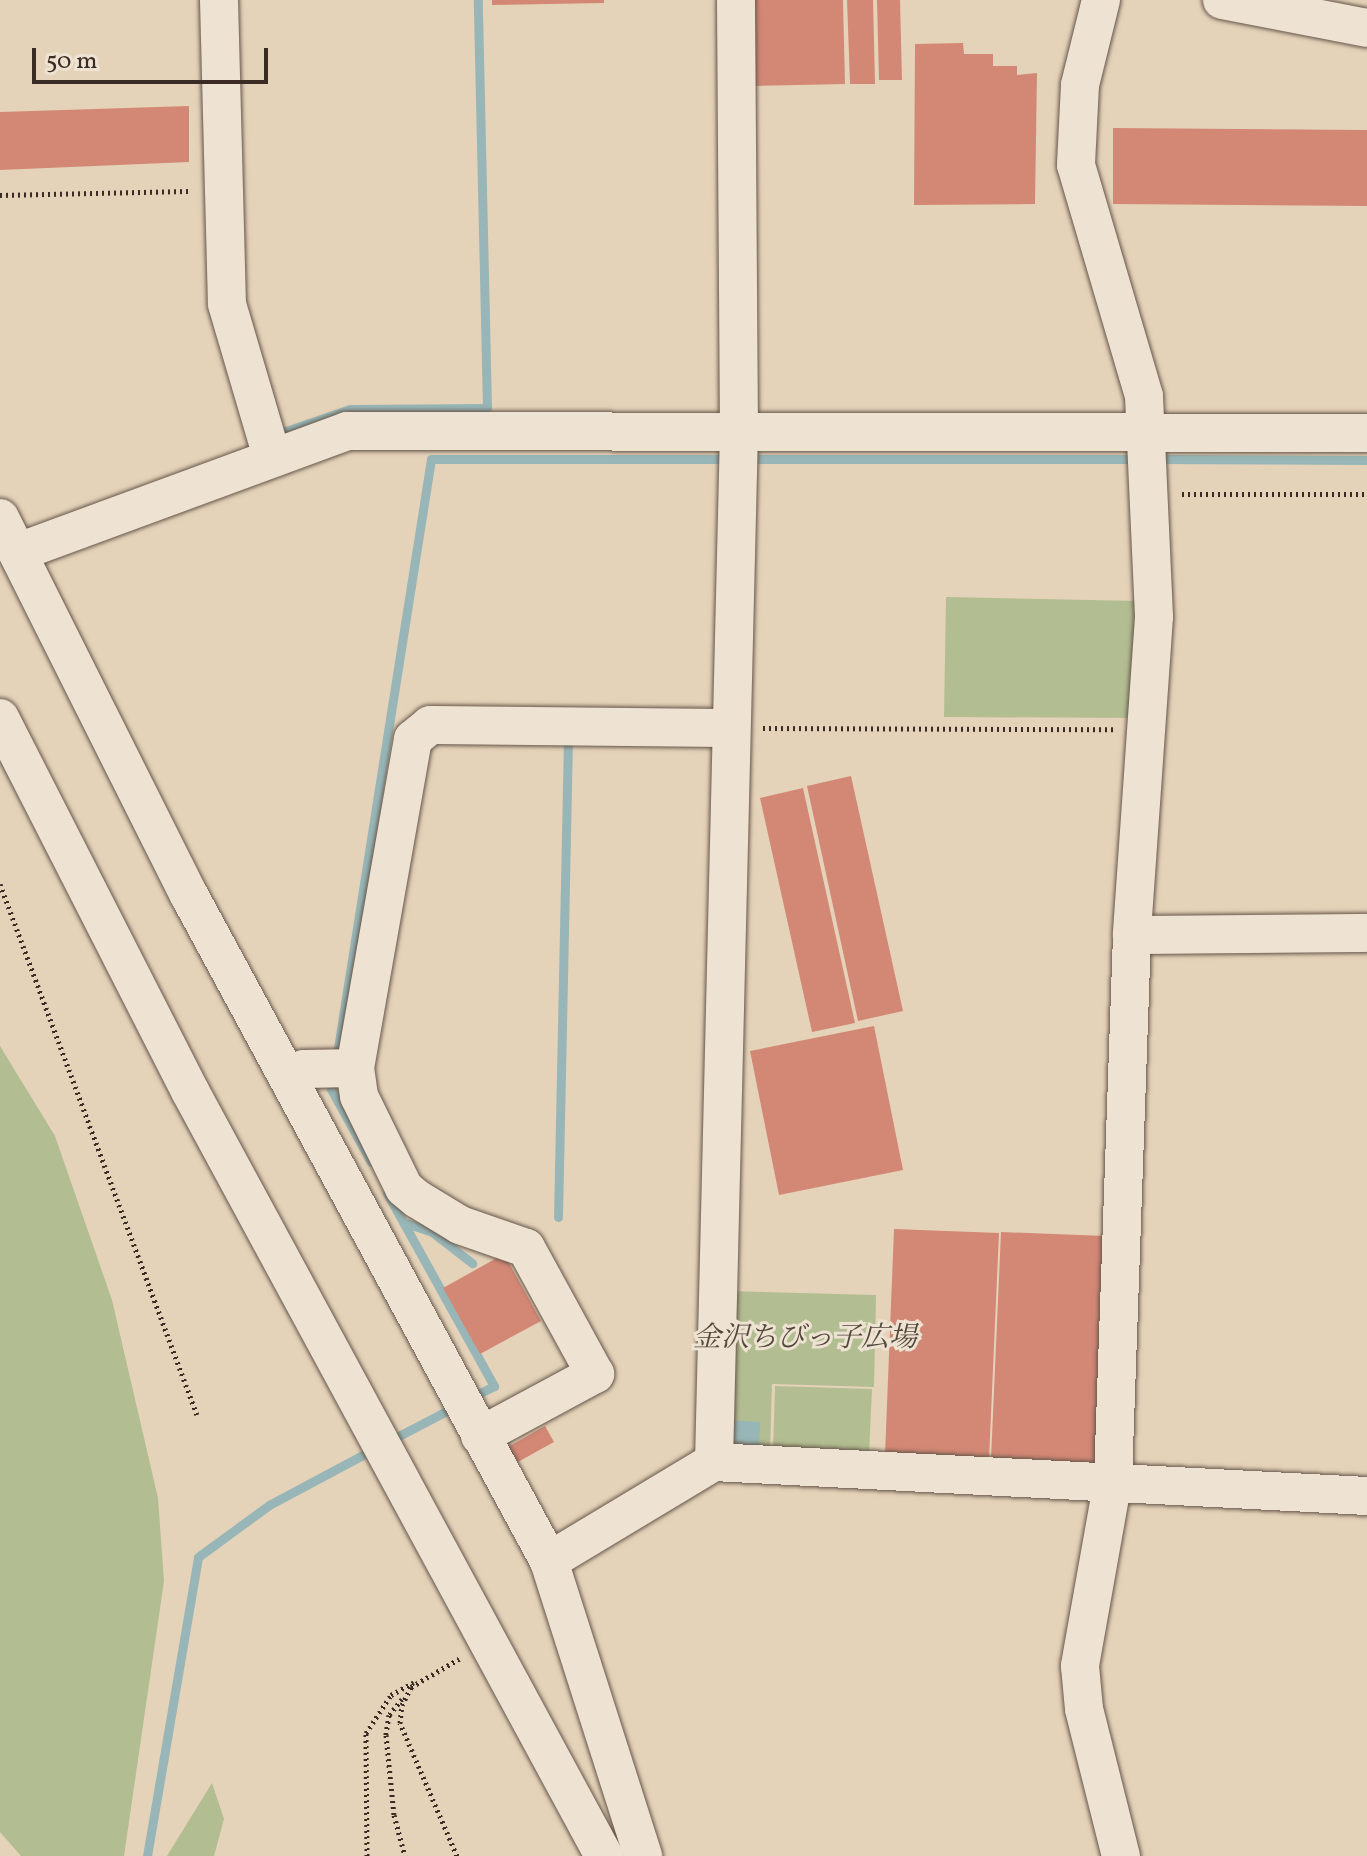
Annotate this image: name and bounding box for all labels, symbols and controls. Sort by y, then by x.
scale bar [36,32,272,82]
text: 50 m [46,45,98,79]
park label: 金沢ちびっ子広場 [693,1322,917,1356]

